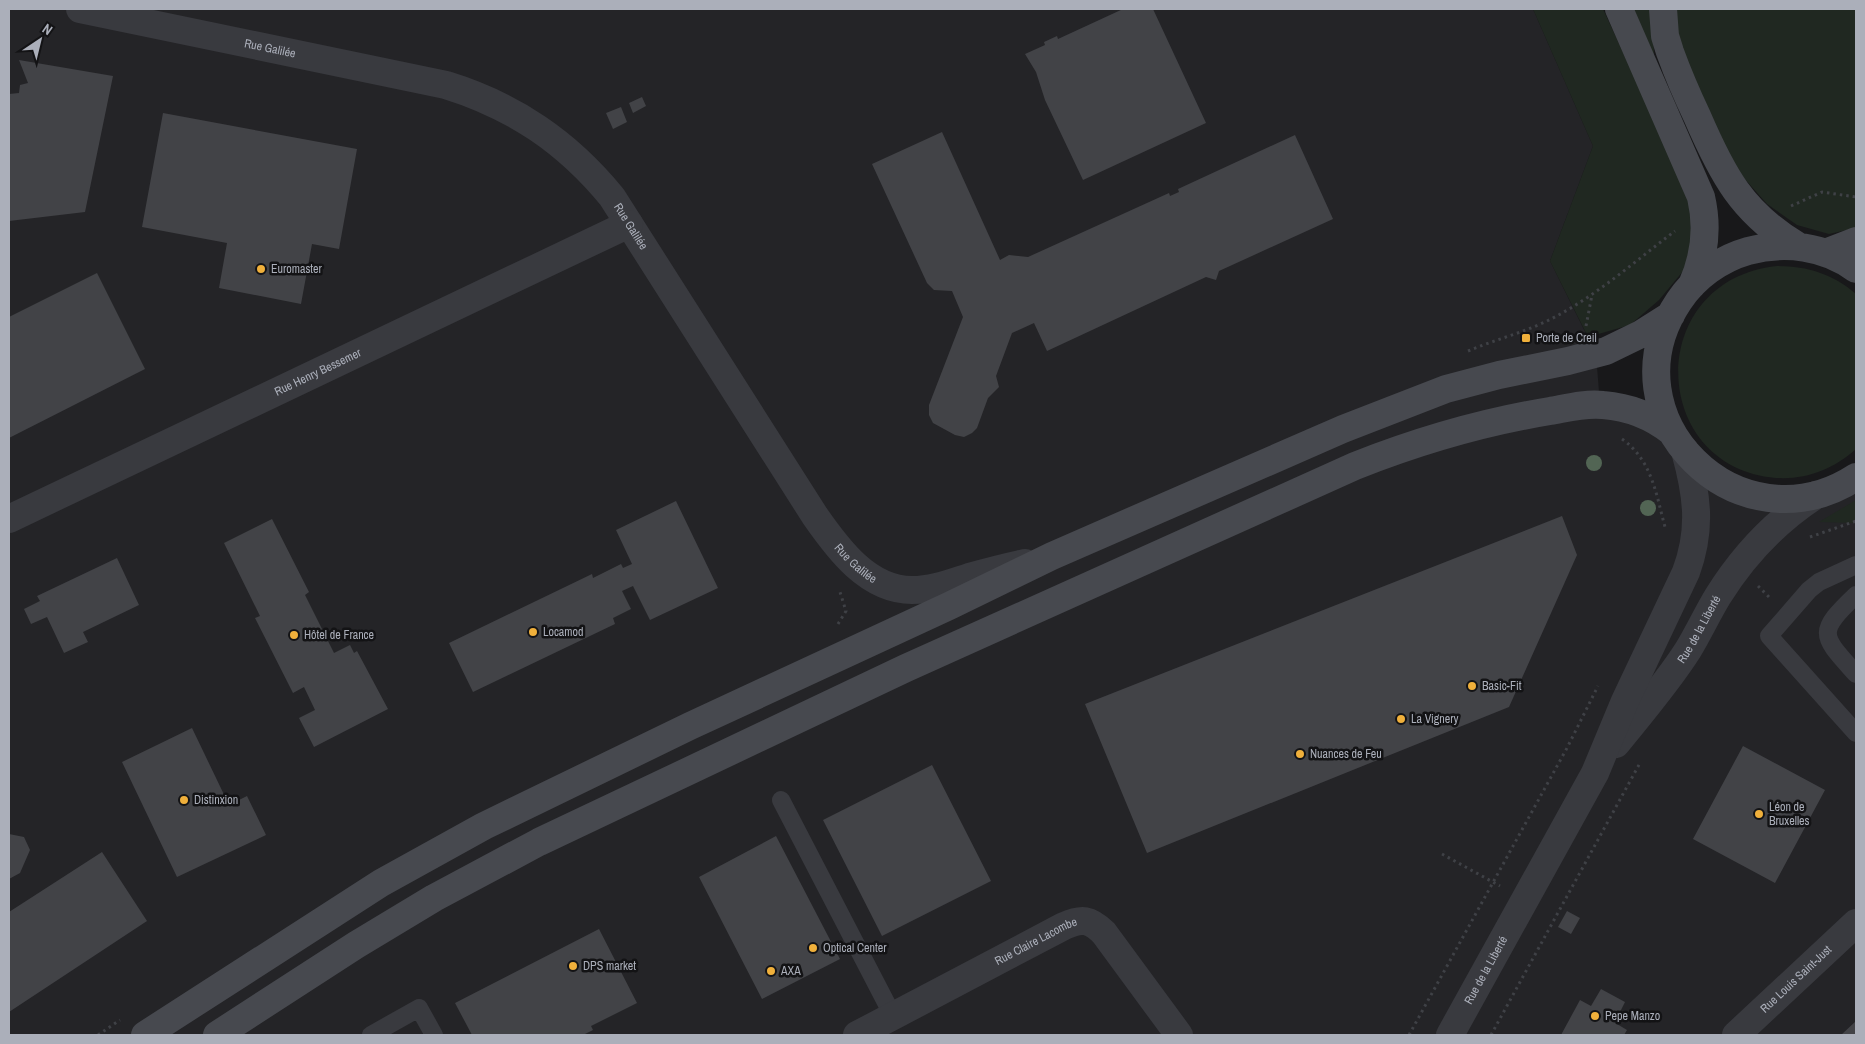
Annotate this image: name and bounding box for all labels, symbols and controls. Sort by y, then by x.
north arrow [15,15,65,65]
text: N [39,20,56,39]
street label: Rue Galilée [243,35,297,62]
street label: Rue Galilée [610,200,651,253]
place label: Euromaster [271,261,323,277]
marker: Euromaster [255,263,267,275]
place label: Porte de Creil [1536,330,1597,346]
marker: Porte de Creil [1520,332,1532,344]
street label: Rue Henry Bessemer [272,344,364,400]
street label: Rue Galilée [831,540,880,587]
street label: Rue de la Liberté [1673,592,1725,666]
place label: Locamod [543,624,583,640]
marker: Locamod [527,626,539,638]
place label: Hôtel de France [304,627,374,643]
marker: Hôtel de France [288,629,300,641]
place label: Basic-Fit [1482,678,1522,694]
marker: Basic-Fit [1466,680,1478,692]
place label: La Vignery [1411,711,1459,727]
marker: La Vignery [1395,713,1407,725]
place label: Nuances de Feu [1310,746,1382,762]
marker: Nuances de Feu [1294,748,1306,760]
place label: Distinxion [194,792,238,808]
marker: Distinxion [178,794,190,806]
place label: Léon de Bruxelles [1769,799,1810,829]
marker: Léon de Bruxelles [1753,808,1765,820]
street label: Rue Claire Lacombe [992,914,1079,969]
street label: Rue de la Liberté [1461,933,1511,1007]
place label: Optical Center [823,940,887,956]
marker: Optical Center [807,942,819,954]
street label: Rue Louis Saint-Just [1757,942,1835,1016]
place label: DPS market [583,958,636,974]
marker: DPS market [567,960,579,972]
place label: AXA [780,963,801,979]
marker: AXA [765,965,777,977]
place label: Pepe Manzo [1605,1008,1660,1024]
marker: Pepe Manzo [1589,1010,1601,1022]

